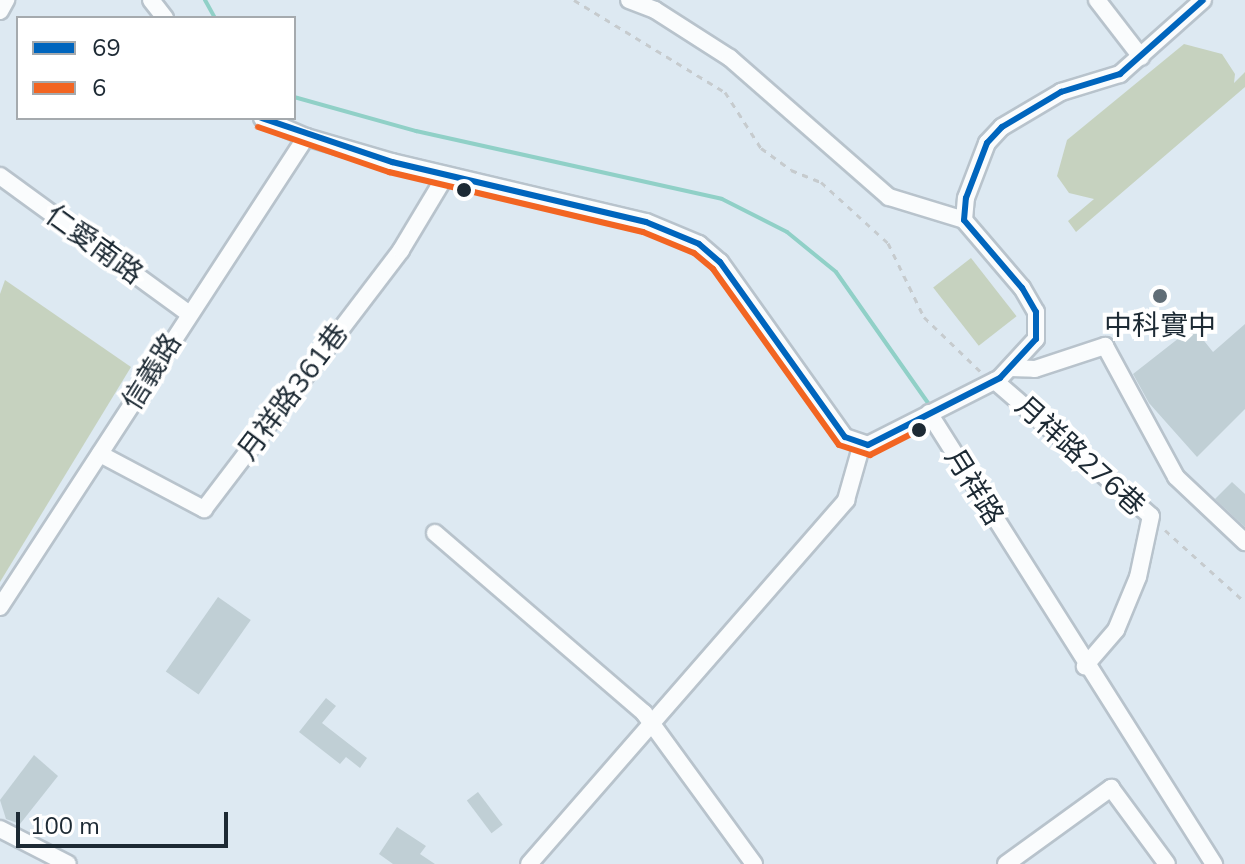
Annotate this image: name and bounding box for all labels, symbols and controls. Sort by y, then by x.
legend [16,16,296,120]
text: 69 [92,32,121,64]
text: 6 [92,72,106,104]
unlabelled marker [456,182,472,198]
street label: 仁愛南路 [39,198,149,292]
marker: 中科實中 [1151,287,1169,305]
place label: 中科實中 [1104,309,1216,343]
street label: 月祥路361巷 [231,317,355,467]
street label: 信義路 [115,327,189,417]
street label: 月祥路276巷 [1008,389,1152,523]
unlabelled marker [911,422,927,438]
street label: 月祥路 [937,442,1011,532]
scale bar [20,796,232,846]
text: 100 m [30,810,100,842]

